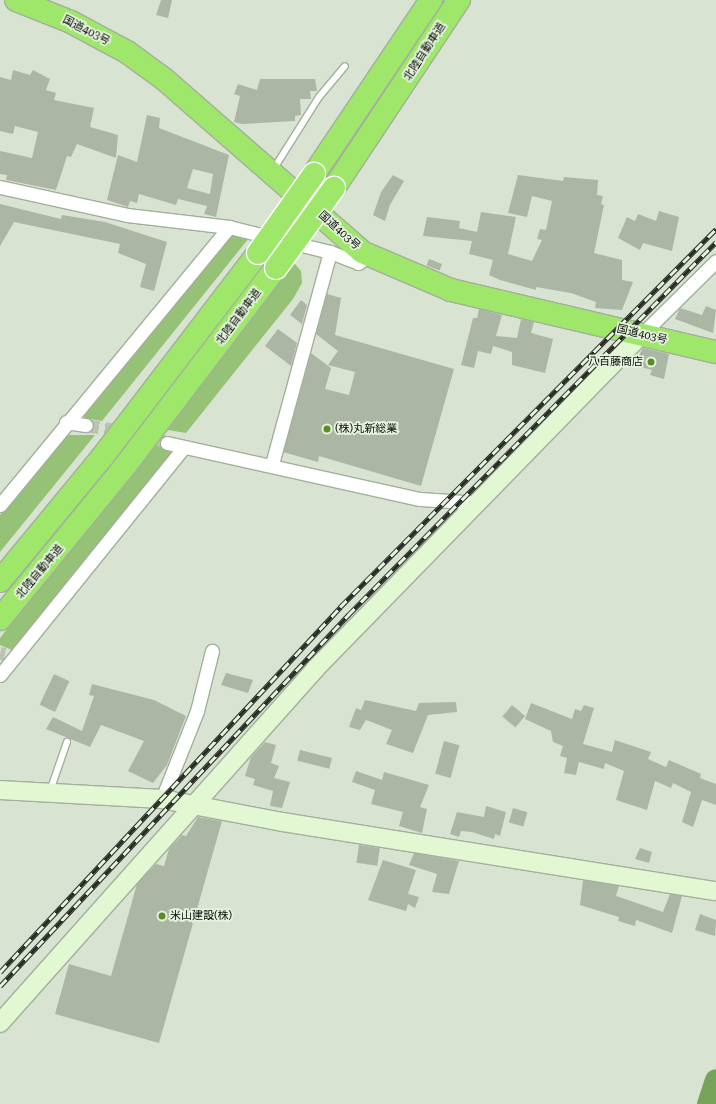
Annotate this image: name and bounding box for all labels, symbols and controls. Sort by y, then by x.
street label: 国道403号 [60,13,112,49]
street label: 北陸自動車道 [401,21,449,83]
street label: 国道403号 [315,209,363,253]
street label: 北陸自動車道 [214,287,264,347]
street label: 国道403号 [615,323,669,347]
place label: 八百藤商店 [588,355,643,369]
marker: 八百藤商店 [646,357,656,367]
place label: (株)丸新総業 [335,422,397,436]
marker: (株)丸新総業 [322,424,332,434]
street label: 北陸自動車道 [14,542,66,602]
place label: 米山建設(株) [170,909,232,923]
marker: 米山建設(株) [157,911,167,921]

